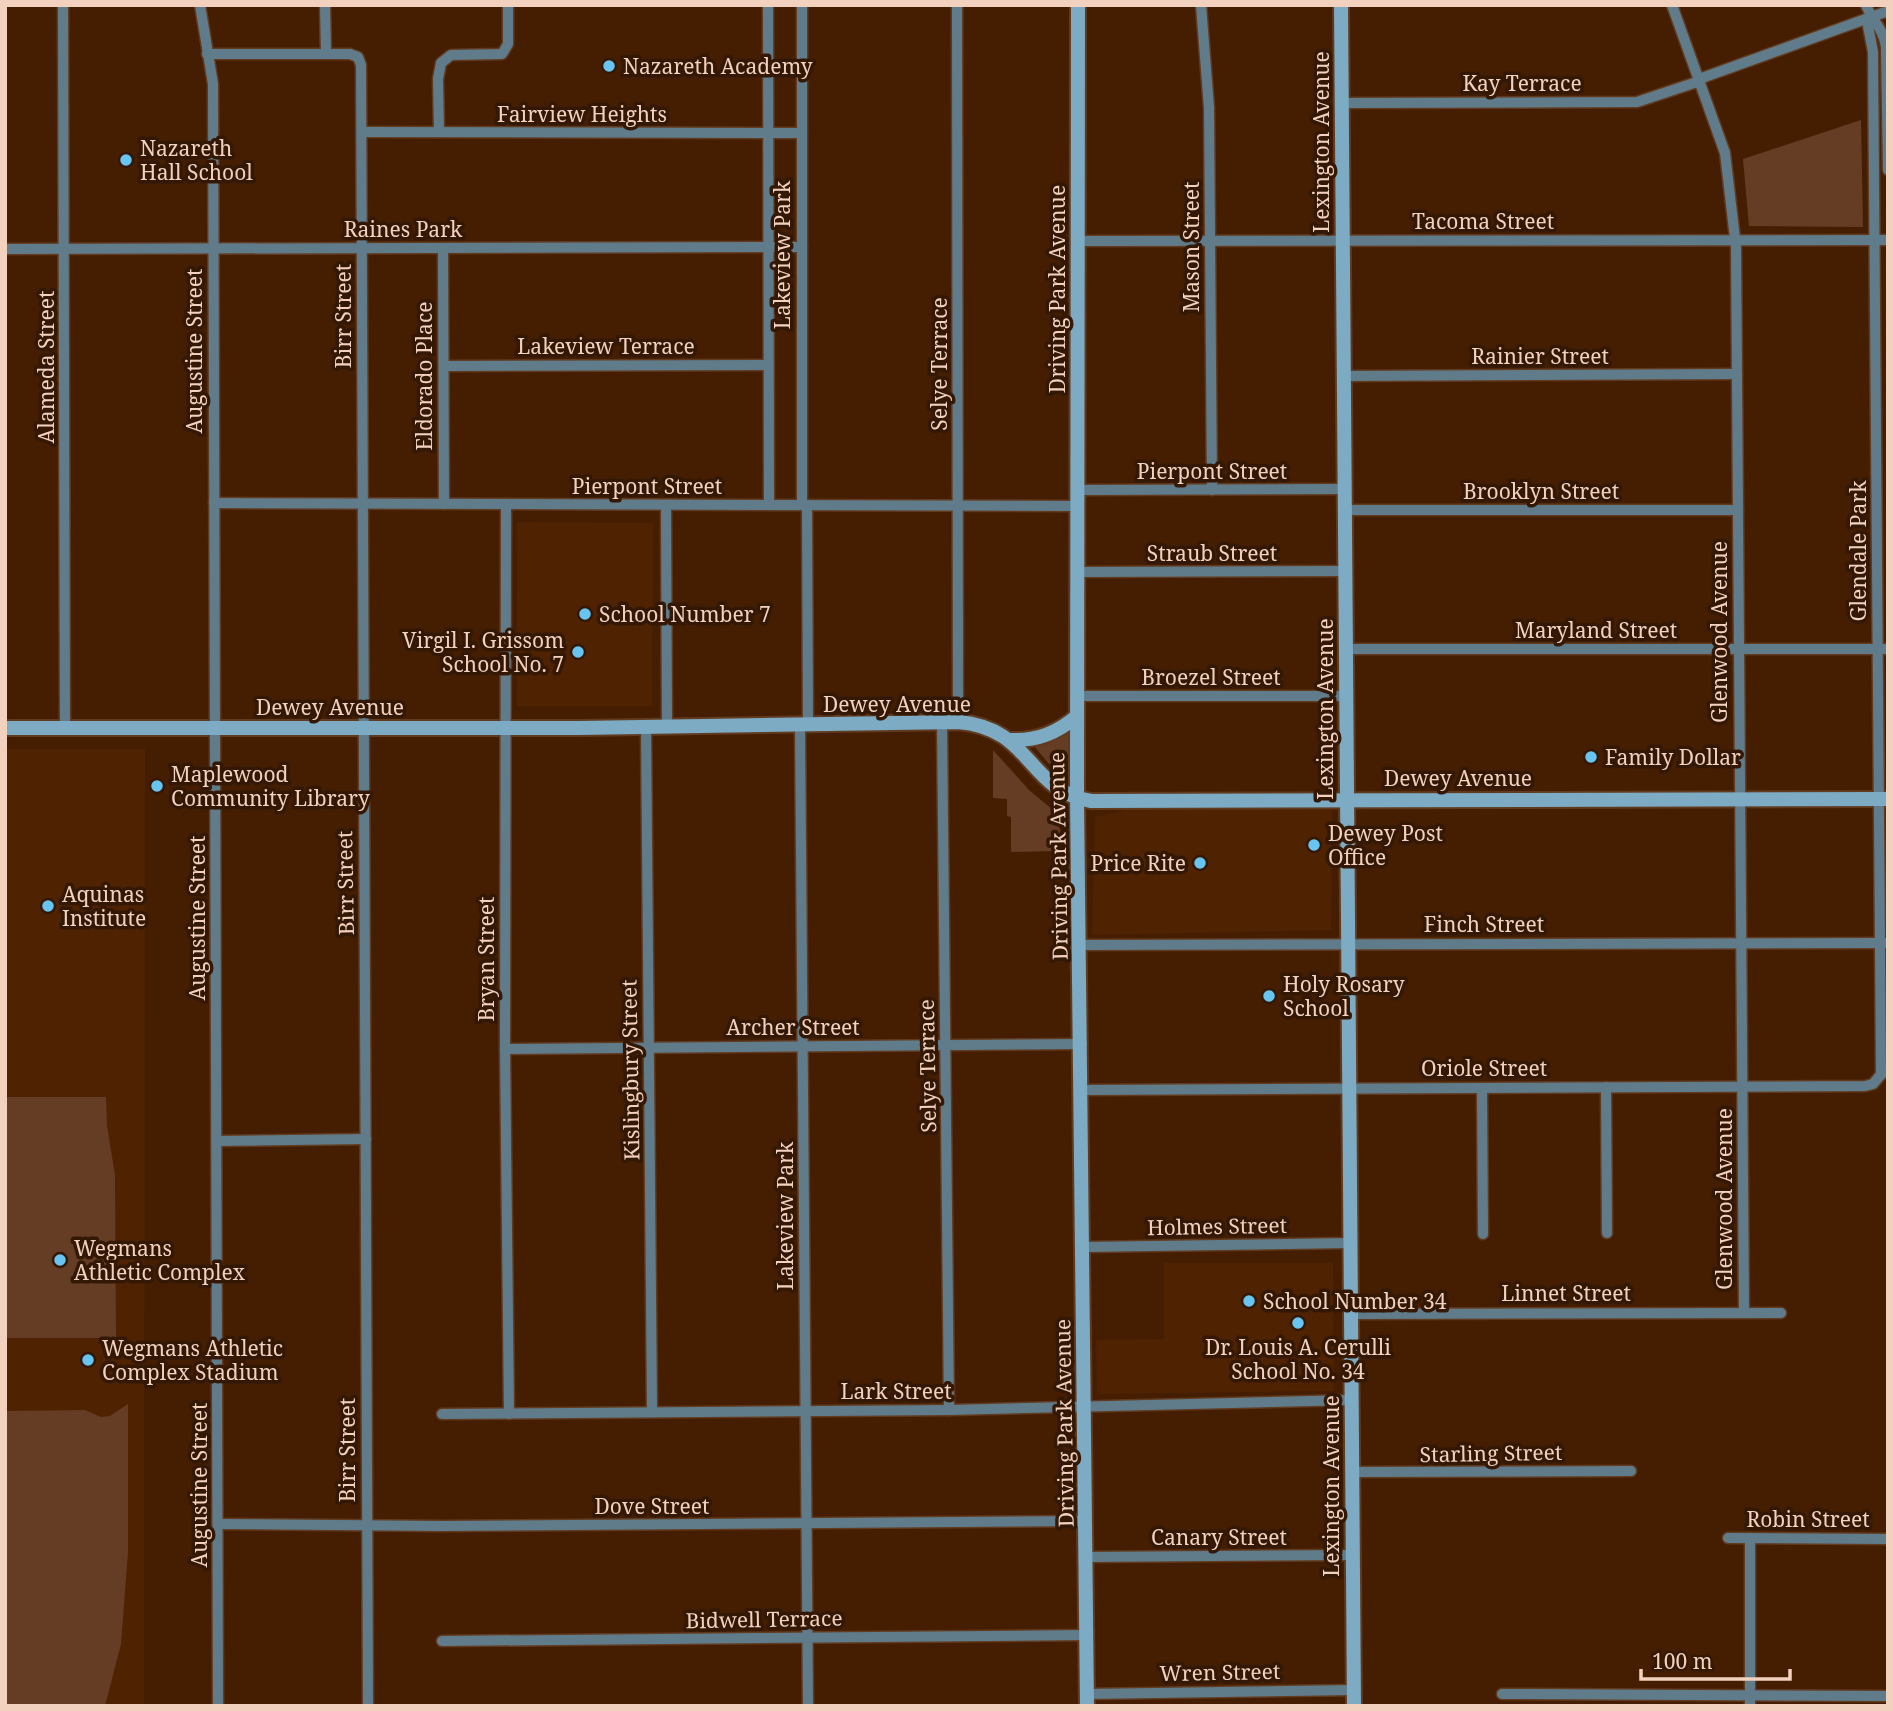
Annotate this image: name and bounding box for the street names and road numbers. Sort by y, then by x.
street label: Lexington Avenue [1307,51,1335,233]
street label: Kay Terrace [1462,69,1582,97]
street label: Fairview Heights [497,100,667,128]
street label: Lakeview Park [768,180,796,329]
street label: Mason Street [1177,182,1205,312]
street label: Driving Park Avenue [1043,185,1071,393]
street label: Tacoma Street [1412,207,1554,235]
street label: Raines Park [344,215,463,243]
street label: Birr Street [329,264,357,368]
street label: Augustine Street [180,269,208,433]
street label: Alameda Street [32,291,60,443]
street label: Selye Terrace [925,297,953,431]
street label: Eldorado Place [410,302,438,450]
street label: Lakeview Terrace [517,332,695,360]
street label: Rainier Street [1471,342,1609,370]
street label: Pierpont Street [1137,457,1287,485]
street label: Pierpont Street [572,472,722,500]
street label: Brooklyn Street [1463,477,1619,505]
street label: Glendale Park [1844,480,1872,621]
street label: Straub Street [1147,539,1277,567]
street label: Glenwood Avenue [1705,541,1733,723]
street label: Maryland Street [1515,616,1677,644]
street label: Lexington Avenue [1311,618,1339,800]
street label: Broezel Street [1141,663,1281,691]
street label: Dewey Avenue [823,690,971,718]
street label: Dewey Avenue [256,693,404,721]
street label: Driving Park Avenue [1042,752,1074,960]
street label: Dewey Avenue [1384,764,1532,792]
street label: Birr Street [330,831,360,935]
street label: Augustine Street [183,836,211,1000]
street label: Bryan Street [472,897,500,1021]
street label: Finch Street [1424,910,1544,938]
street label: Kislingbury Street [614,979,646,1161]
street label: Selye Terrace [912,999,942,1133]
street label: Archer Street [726,1013,860,1041]
street label: Oriole Street [1421,1054,1547,1082]
street label: Glenwood Avenue [1710,1108,1738,1290]
street label: Lakeview Park [771,1141,799,1290]
street label: Holmes Street [1147,1211,1287,1241]
street label: Linnet Street [1501,1279,1631,1307]
street label: Driving Park Avenue [1048,1319,1080,1527]
street label: Lark Street [840,1377,952,1405]
street label: Lexington Avenue [1317,1395,1345,1577]
street label: Birr Street [333,1398,361,1502]
street label: Augustine Street [185,1403,213,1567]
street label: Starling Street [1419,1438,1563,1468]
street label: Dove Street [595,1492,709,1520]
street label: Robin Street [1746,1505,1870,1533]
street label: Canary Street [1151,1523,1287,1551]
street label: Bidwell Terrace [685,1604,843,1634]
street label: Wren Street [1159,1657,1281,1687]

